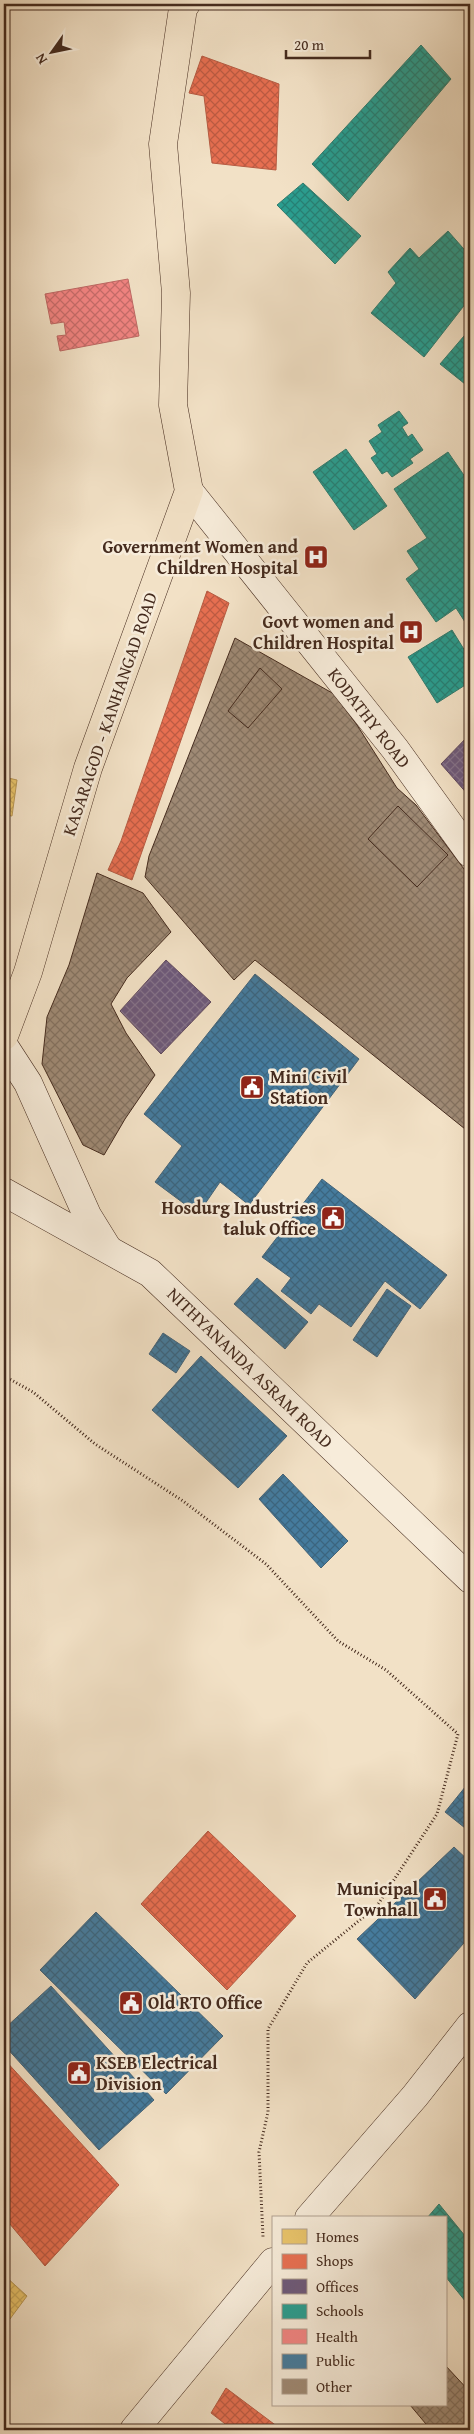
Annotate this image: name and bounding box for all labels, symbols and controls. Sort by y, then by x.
north arrow [28,28,78,78]
scale bar [286,28,370,60]
text: 20 m [294,34,325,55]
text: N [30,49,52,68]
place label: Government Women and Children Hospital [102,533,299,581]
hospital icon: Government Women and Children Hospital [303,544,329,570]
street label: KASARAGOD - KANHANGAD ROAD [55,588,164,839]
place label: Govt women and Children Hospital [253,608,395,656]
hospital icon: Govt women and Children Hospital [398,619,424,645]
street label: KODATHY ROAD [322,662,417,774]
place label: Mini Civil Station [270,1063,348,1111]
public building icon: Mini Civil Station [239,1074,265,1100]
place label: Hosdurg Industries taluk Office [162,1194,316,1242]
public building icon: Hosdurg Industries taluk Office [320,1205,346,1231]
street label: NITHYANANDA ASRAM ROAD [161,1281,340,1454]
place label: Municipal Townhall [337,1875,418,1923]
public building icon: Municipal Townhall [422,1886,448,1912]
place label: Old RTO Office [148,1989,263,2016]
public building icon: Old RTO Office [118,1990,144,2016]
place label: KSEB Electrical Division [96,2049,218,2097]
public building icon: KSEB Electrical Division [66,2060,92,2086]
legend [272,2216,446,2406]
text: Homes [316,2226,359,2247]
text: Shops [316,2250,353,2271]
text: Offices [316,2276,359,2297]
text: Schools [316,2300,364,2321]
text: Health [316,2326,359,2347]
text: Public [316,2350,355,2371]
text: Other [316,2376,352,2397]

